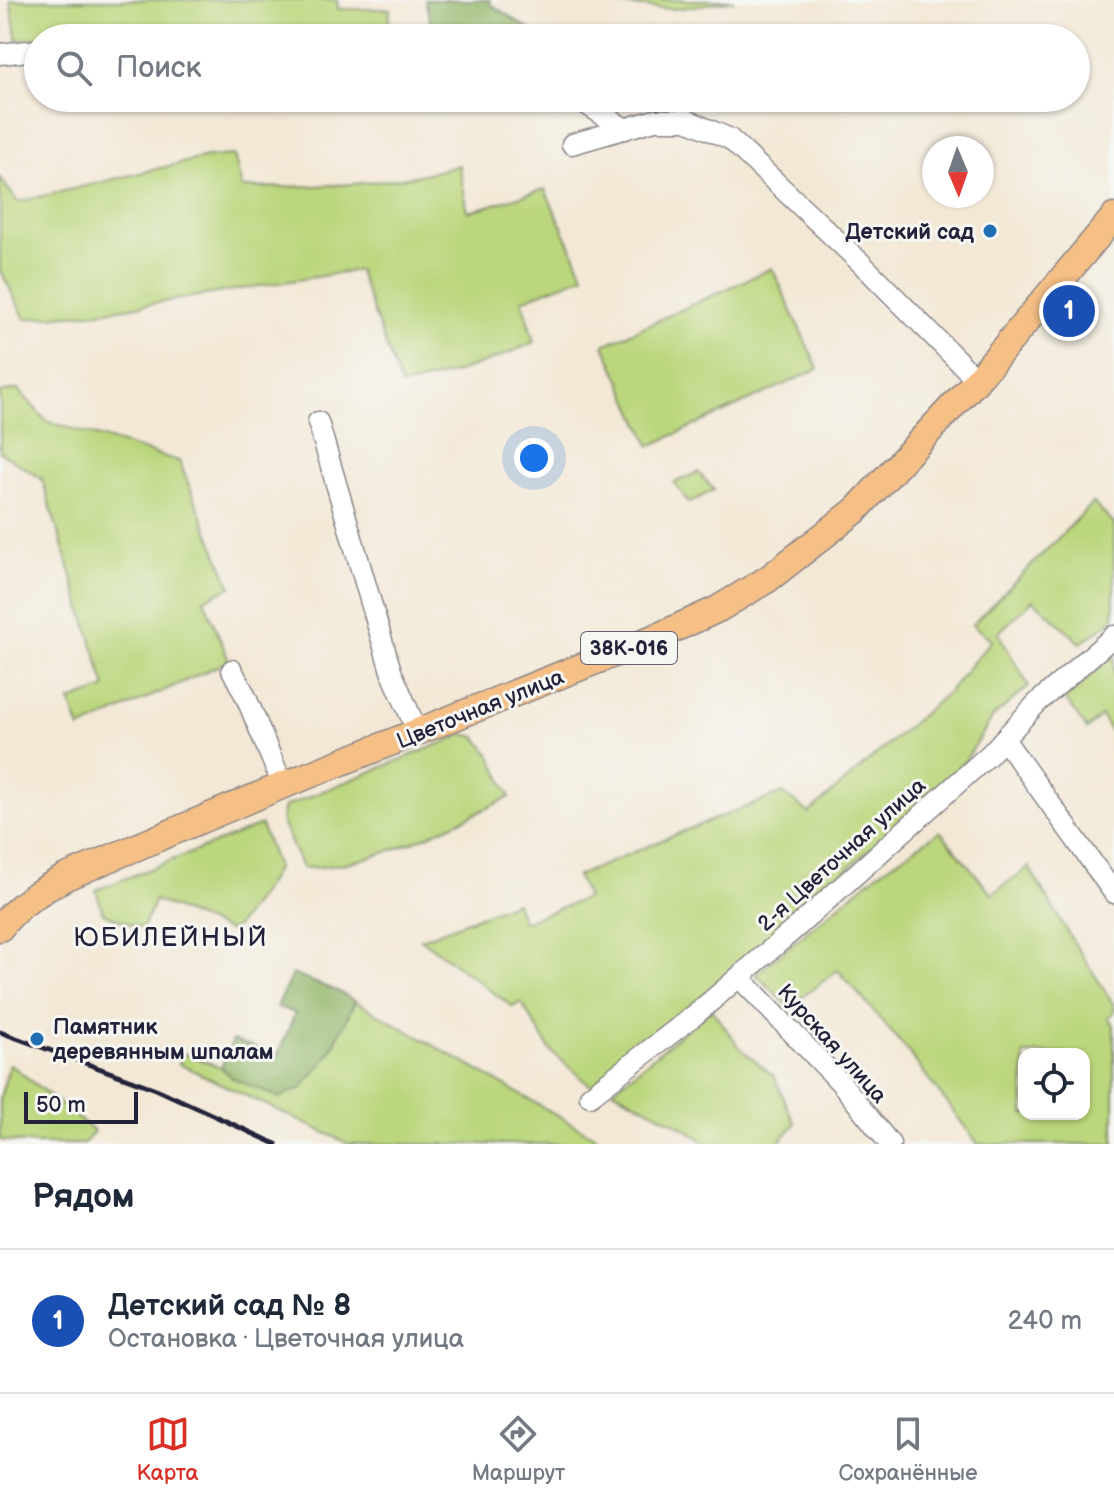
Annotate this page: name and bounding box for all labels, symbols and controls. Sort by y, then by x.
search box [24,24,1090,112]
icon: search [52,46,96,90]
text: Поиск [116,50,202,86]
north arrow [922,136,994,208]
place label: Детский сад [845,219,975,246]
marker: Детский сад [981,222,999,240]
pin: 1 [1043,281,1095,341]
your location [514,438,554,478]
road number: 38К-016 [581,632,677,664]
street label: Цветочная улица [393,664,568,755]
street label: 2-я Цветочная улица [752,773,932,938]
district label: ЮБИЛЕЙНЫЙ [73,923,269,954]
street label: Курская улица [771,979,892,1109]
place label: Памятник деревянным шпалам [52,1014,274,1066]
marker: Памятник деревянным шпалам [28,1030,46,1048]
map controls [1018,1048,1090,1120]
button: locate [1018,1048,1090,1120]
scale bar [24,1088,138,1124]
text: 50 m [36,1092,86,1119]
text: Рядом [32,1176,134,1217]
text: Детский сад № 8 [108,1288,351,1324]
text: 1 [53,1306,63,1337]
text: 240 m [1007,1306,1082,1337]
text: Остановка · Цветочная улица [108,1324,464,1355]
tab: Карта [137,1412,199,1487]
tab: Маршрут [472,1412,565,1487]
tab: Сохранённые [838,1412,977,1487]

